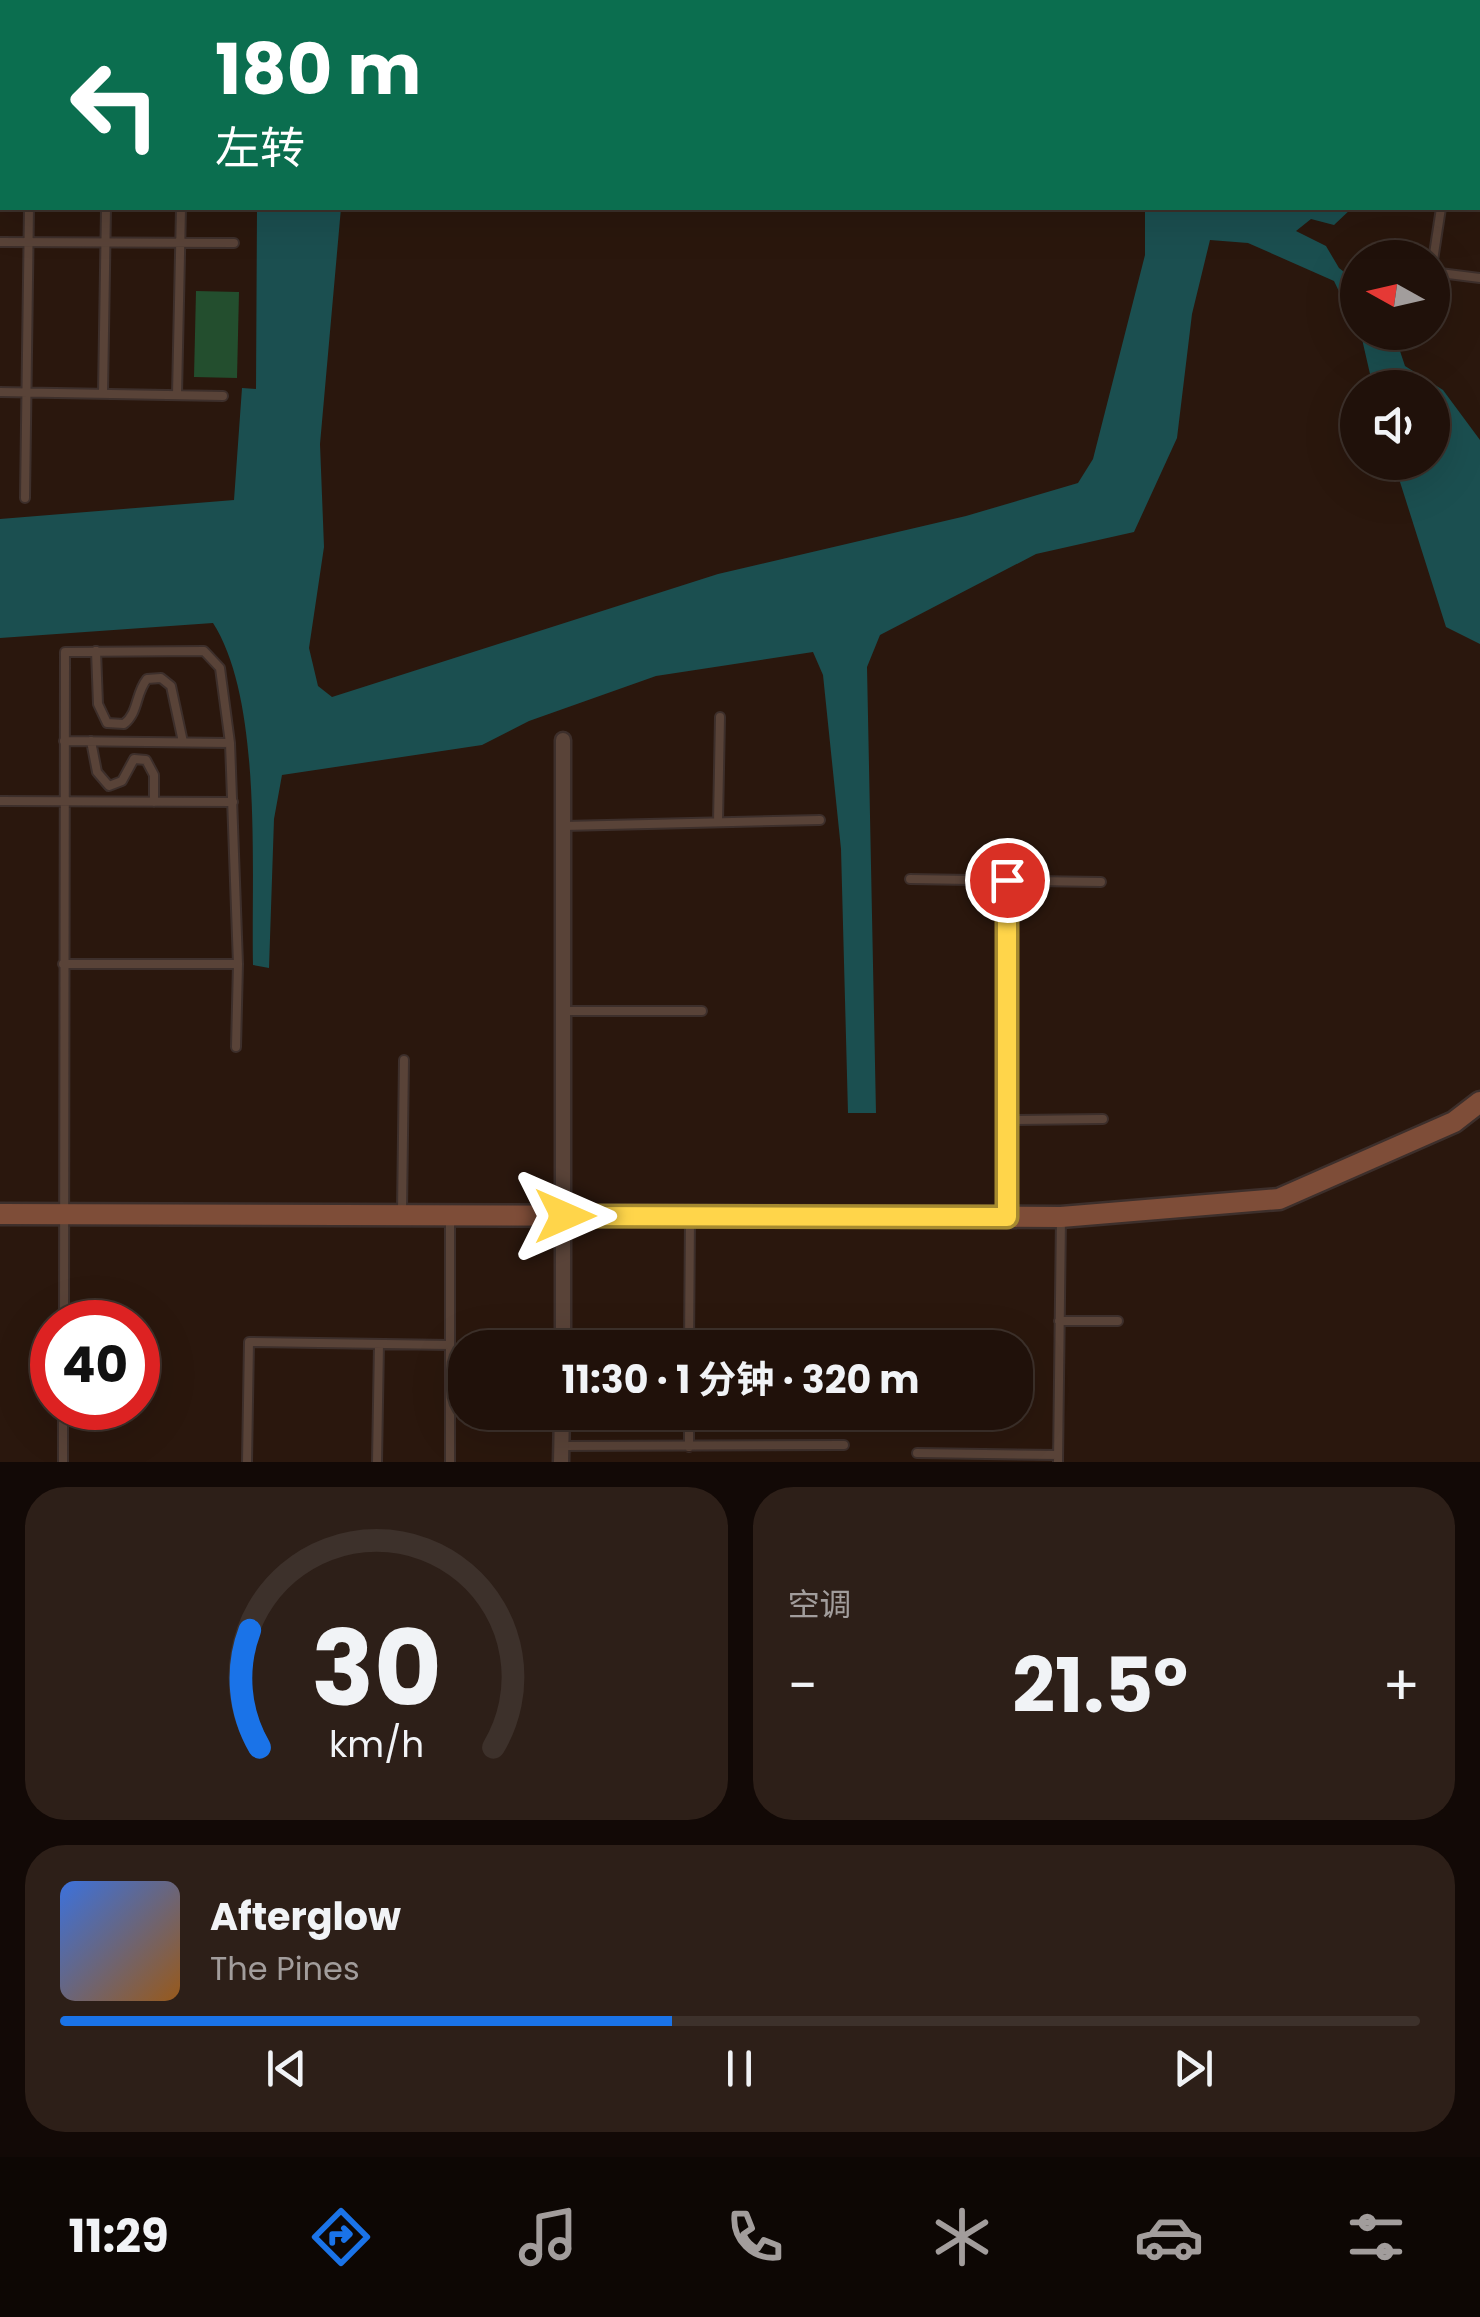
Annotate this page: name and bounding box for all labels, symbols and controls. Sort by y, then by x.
text: 180 m [215,20,421,119]
icon: left [50,40,180,170]
text: 左转 [215,117,305,180]
north arrow [1340,240,1450,350]
map controls [1340,240,1450,480]
button: sound [1340,370,1450,480]
pin [965,838,1050,923]
icon: arrive [980,853,1035,908]
position arrow [513,1164,617,1268]
speed limit sign: 40 [30,1300,160,1430]
text: 11:30 · 1 分钟 · 320 m [561,1353,920,1406]
text: 空调 [788,1582,852,1627]
text: 30 [311,1596,442,1741]
text: 21.5° [1012,1633,1188,1738]
text: − [788,1647,818,1724]
text: + [1382,1647,1420,1724]
text: km/h [329,1719,424,1770]
text: Afterglow [210,1890,401,1943]
text: The Pines [210,1946,360,1991]
icon: previous [259,2041,314,2096]
icon: pause [712,2041,767,2096]
icon: next [1166,2041,1221,2096]
icon: directions [306,2202,376,2272]
icon: music [513,2202,583,2272]
icon: phone [720,2202,790,2272]
icon: climate [927,2202,997,2272]
icon: car [1134,2202,1204,2272]
icon: filters [1341,2202,1411,2272]
text: 11:29 [69,2205,169,2268]

